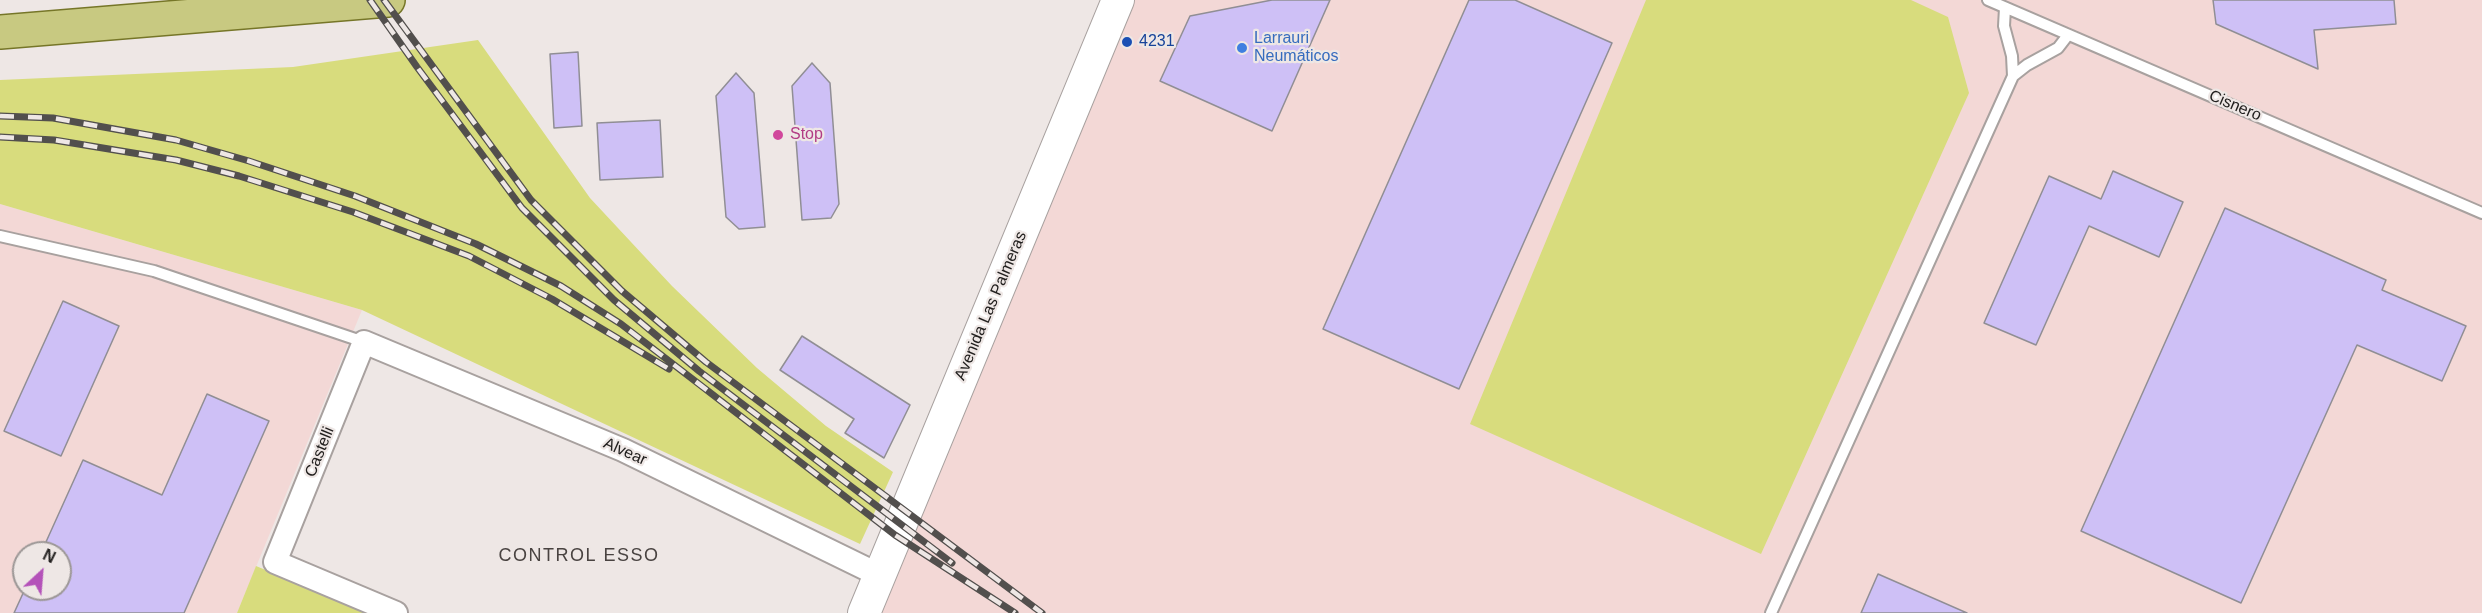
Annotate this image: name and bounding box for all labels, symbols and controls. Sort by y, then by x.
place label: Larrauri Neumáticos [1254,29,1338,67]
place label: 4231 [1139,32,1175,52]
marker: 4231 [1120,35,1134,49]
marker: Larrauri Neumáticos [1235,41,1249,55]
street label: Cisnero [2206,86,2264,126]
place label: Stop [790,125,823,145]
marker: Stop [771,128,785,142]
street label: Avenida Las Palmeras [951,229,1031,383]
street label: Castelli [301,424,339,480]
street label: Alvear [600,434,650,470]
north arrow [12,541,72,601]
district label: CONTROL ESSO [498,545,660,567]
text: N [40,546,58,566]

